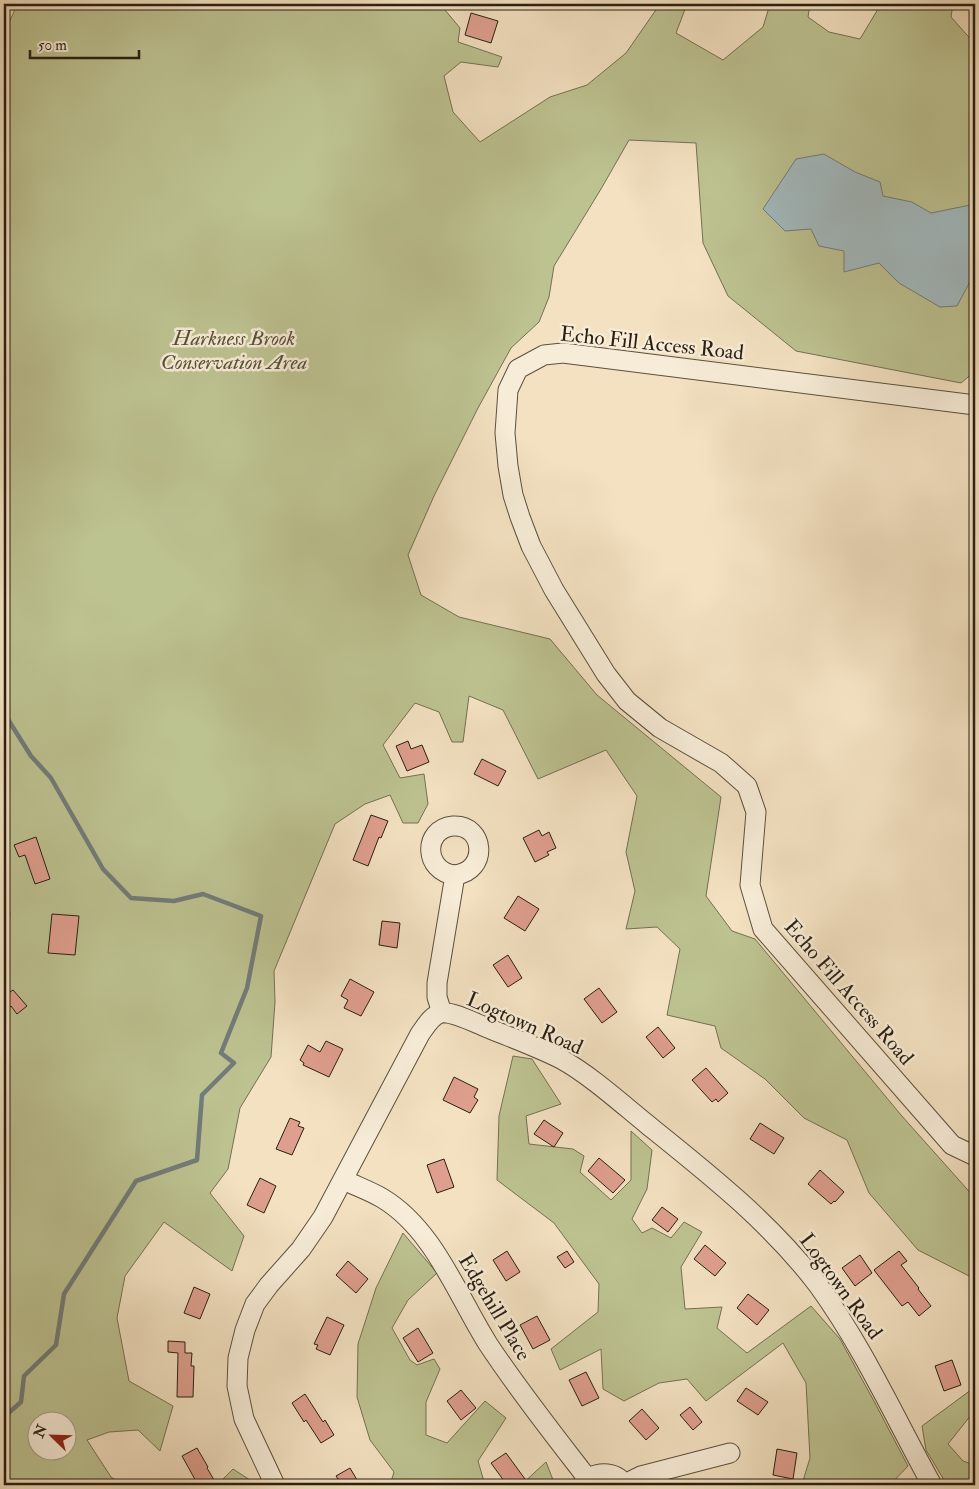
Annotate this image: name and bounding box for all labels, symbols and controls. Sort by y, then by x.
scale bar [30,28,139,60]
text: 50 m [38,36,67,55]
street label: Echo Fill Access Road [559,320,746,367]
park label: Harkness Brook Conservation Area [161,325,307,376]
street label: Echo Fill Access Road [778,914,920,1071]
street label: Logtown Road [462,986,588,1061]
street label: Logtown Road [793,1228,889,1345]
street label: Edgehill Place [452,1249,537,1366]
north arrow [28,1412,78,1462]
text: N [30,1422,51,1441]

